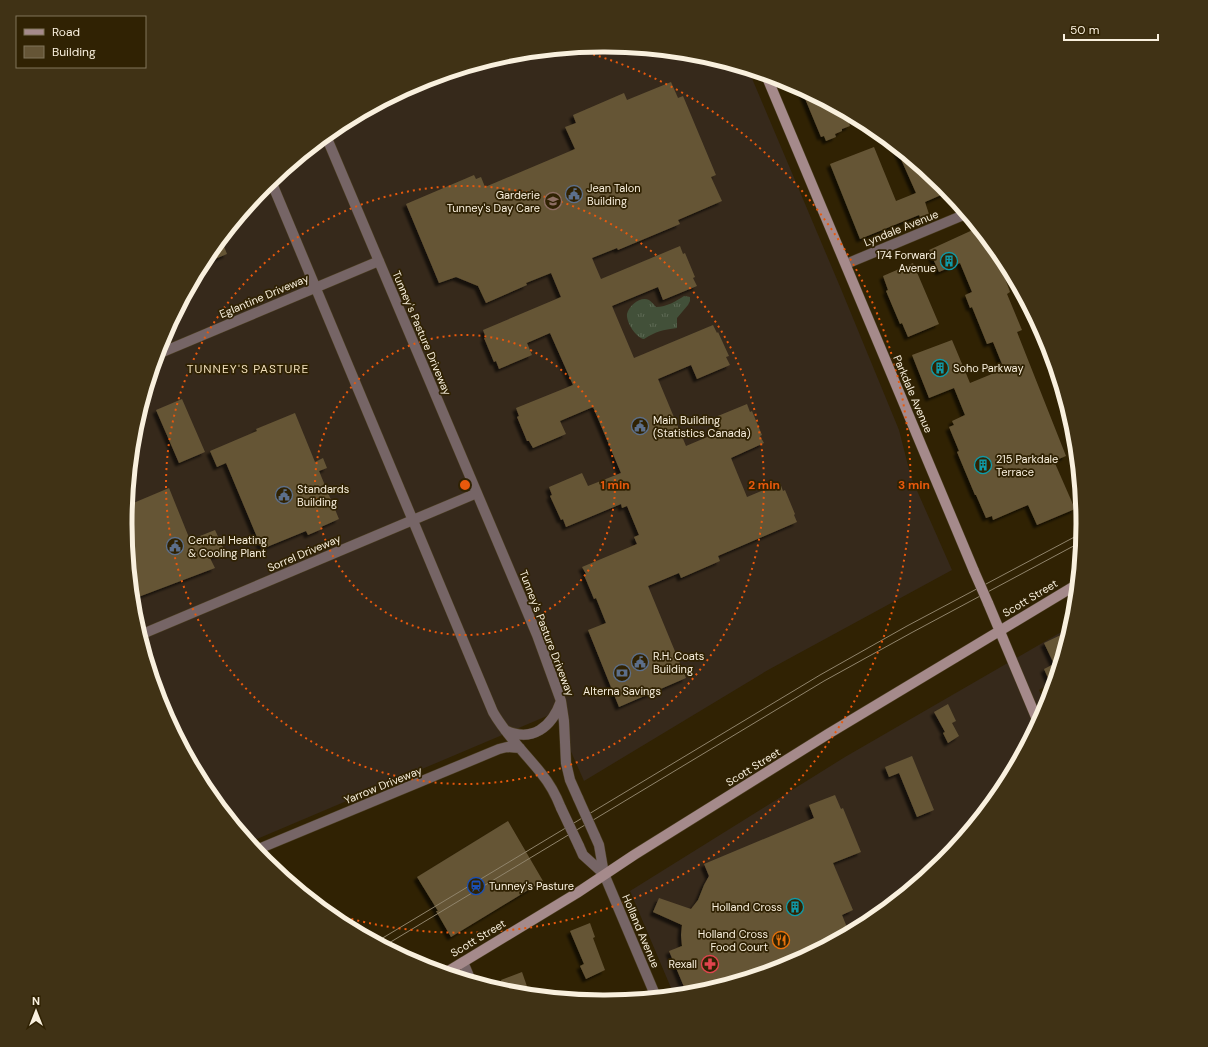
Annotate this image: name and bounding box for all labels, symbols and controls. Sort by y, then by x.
legend [16,16,146,68]
scale bar [1064,16,1158,42]
text: 50 m [1070,22,1099,38]
text: Road [52,24,80,40]
text: Building [52,44,96,60]
place label: Jean Talon Building [587,181,641,208]
public building icon: Jean Talon Building [564,184,584,204]
place label: Garderie Tunney's Day Care [447,188,540,215]
school or university icon: Garderie Tunney's Day Care [543,191,563,211]
street label: Lyndale Avenue [862,207,940,249]
place label: 174 Forward Avenue [877,248,936,275]
building icon: 174 Forward Avenue [939,251,959,271]
street label: Tunney's Pasture Driveway [389,269,455,397]
street label: Eglantine Driveway [217,271,311,321]
street label: Parkdale Avenue [890,353,936,435]
building icon: Soho Parkway [930,358,950,378]
district label: TUNNEY'S PASTURE [187,361,309,377]
place label: Soho Parkway [953,361,1024,375]
place label: Main Building (Statistics Canada) [653,413,751,440]
public building icon: Main Building (Statistics Canada) [630,416,650,436]
place label: 215 Parkdale Terrace [996,452,1058,479]
building icon: 215 Parkdale Terrace [973,455,993,475]
text: 1 min [600,477,630,493]
text: 2 min [748,477,780,493]
text: 3 min [898,477,930,493]
centre of rings [458,478,472,492]
place label: Standards Building [297,482,349,509]
public building icon: Standards Building [274,485,294,505]
street label: Sorrel Driveway [265,531,343,575]
place label: Central Heating & Cooling Plant [188,533,267,560]
public building icon: Central Heating & Cooling Plant [165,536,185,556]
street label: Tunney's Pasture Driveway [516,568,578,698]
street label: Scott Street [1000,576,1060,620]
place label: R.H. Coats Building [653,649,704,676]
public building icon: R.H. Coats Building [630,652,650,672]
bank icon: Alterna Savings [612,663,632,683]
place label: Alterna Savings [583,684,661,698]
street label: Scott Street [723,745,783,789]
street label: Yarrow Driveway [342,763,424,807]
station icon: Tunney's Pasture [466,876,486,896]
place label: Tunney's Pasture [489,879,574,893]
street label: Holland Avenue [619,892,663,970]
building icon: Holland Cross [785,897,805,917]
place label: Holland Cross [712,900,782,914]
street label: Scott Street [448,916,508,960]
place label: Holland Cross Food Court [698,927,768,954]
restaurant icon: Holland Cross Food Court [771,930,791,950]
pharmacy icon: Rexall [700,954,720,974]
place label: Rexall [668,957,697,971]
north arrow [16,991,56,1031]
text: N [32,994,40,1008]

